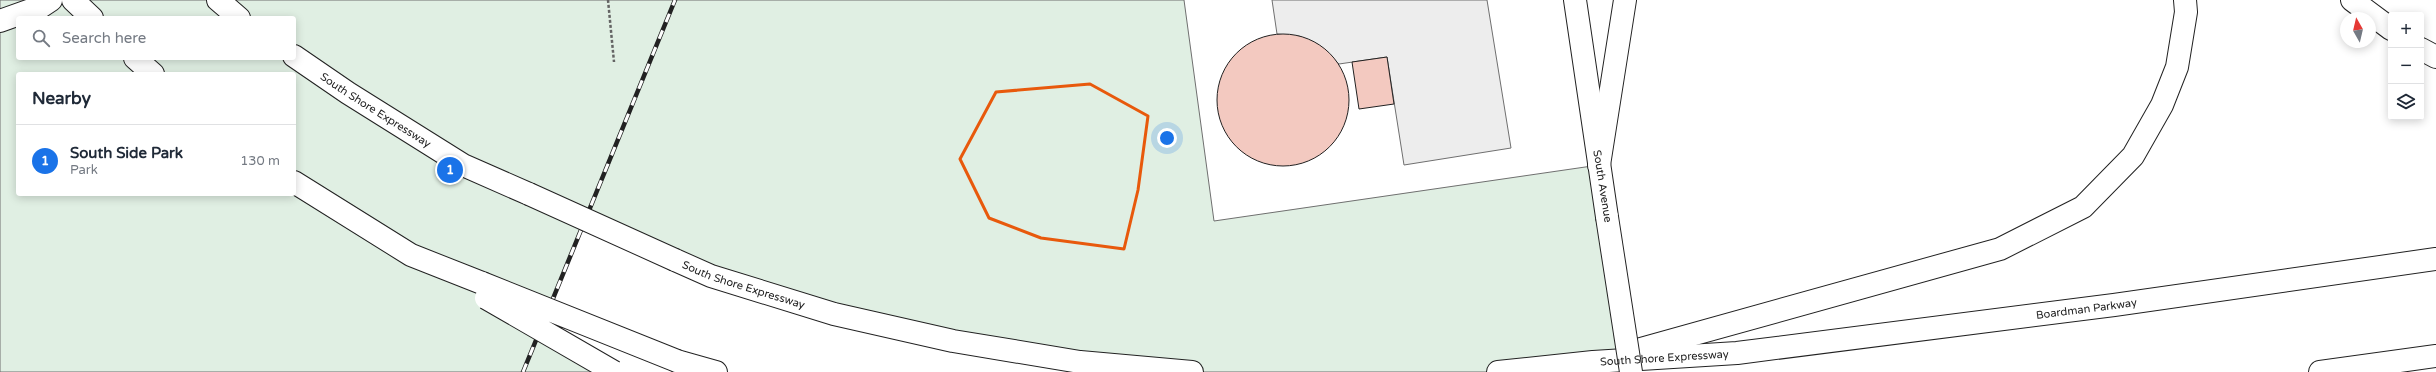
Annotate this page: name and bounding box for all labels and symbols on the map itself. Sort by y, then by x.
north arrow [2340,12,2376,48]
street label: South Shore Expressway [318,70,433,150]
your location [1157,128,1177,148]
street label: South Avenue [1590,149,1615,223]
pin: 1 [437,155,463,185]
street label: South Shore Expressway [680,258,806,312]
street label: Boardman Parkway [2035,296,2138,322]
street label: South Shore Expressway [1600,348,1729,369]

